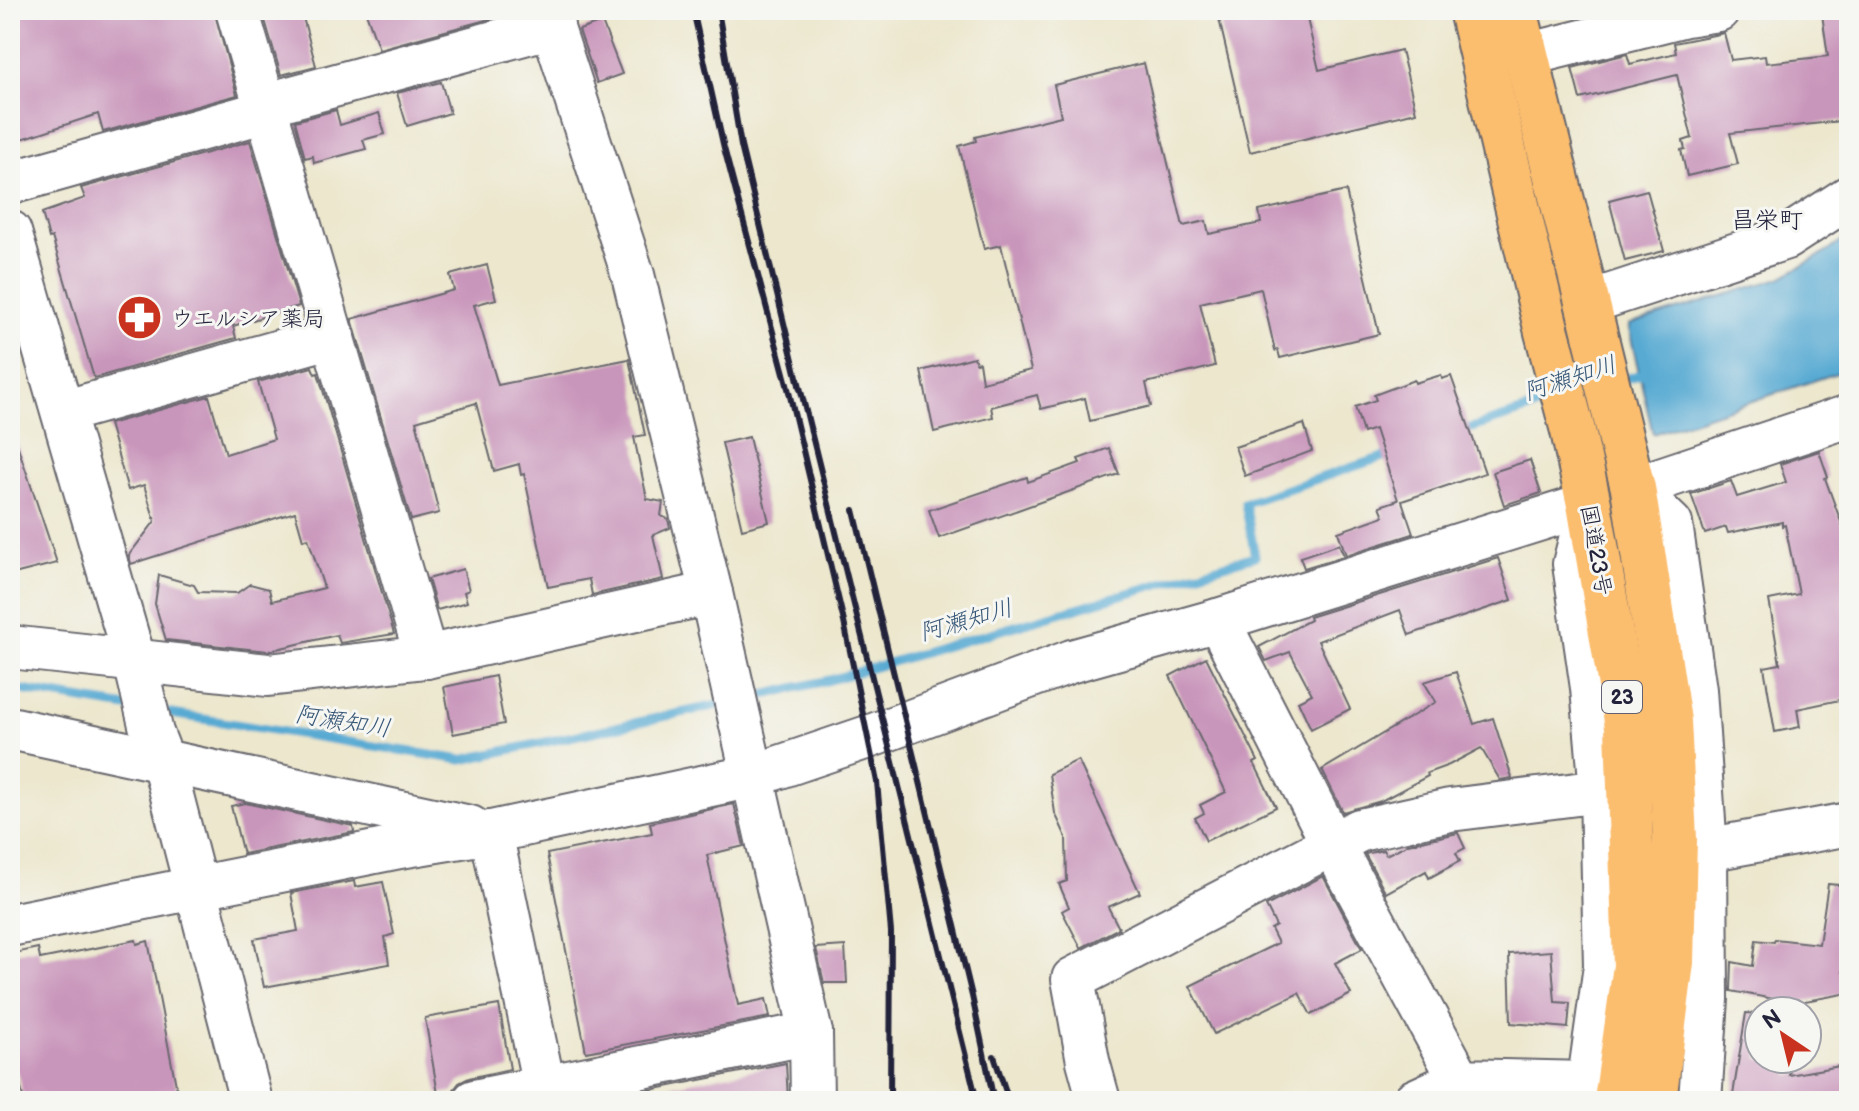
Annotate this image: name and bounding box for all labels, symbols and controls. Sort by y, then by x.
district label: 昌栄町 [1731,206,1803,235]
pharmacy icon: ウエルシア薬局 [116,294,164,342]
place label: ウエルシア薬局 [171,306,325,333]
water label: 阿瀬知川 [1520,350,1620,407]
street label: 国道23号 [1574,503,1617,598]
water label: 阿瀬知川 [916,593,1016,648]
road number: 23 [1602,681,1642,713]
water label: 阿瀬知川 [293,700,393,743]
north arrow [1743,995,1823,1075]
text: N [1758,1004,1787,1036]

